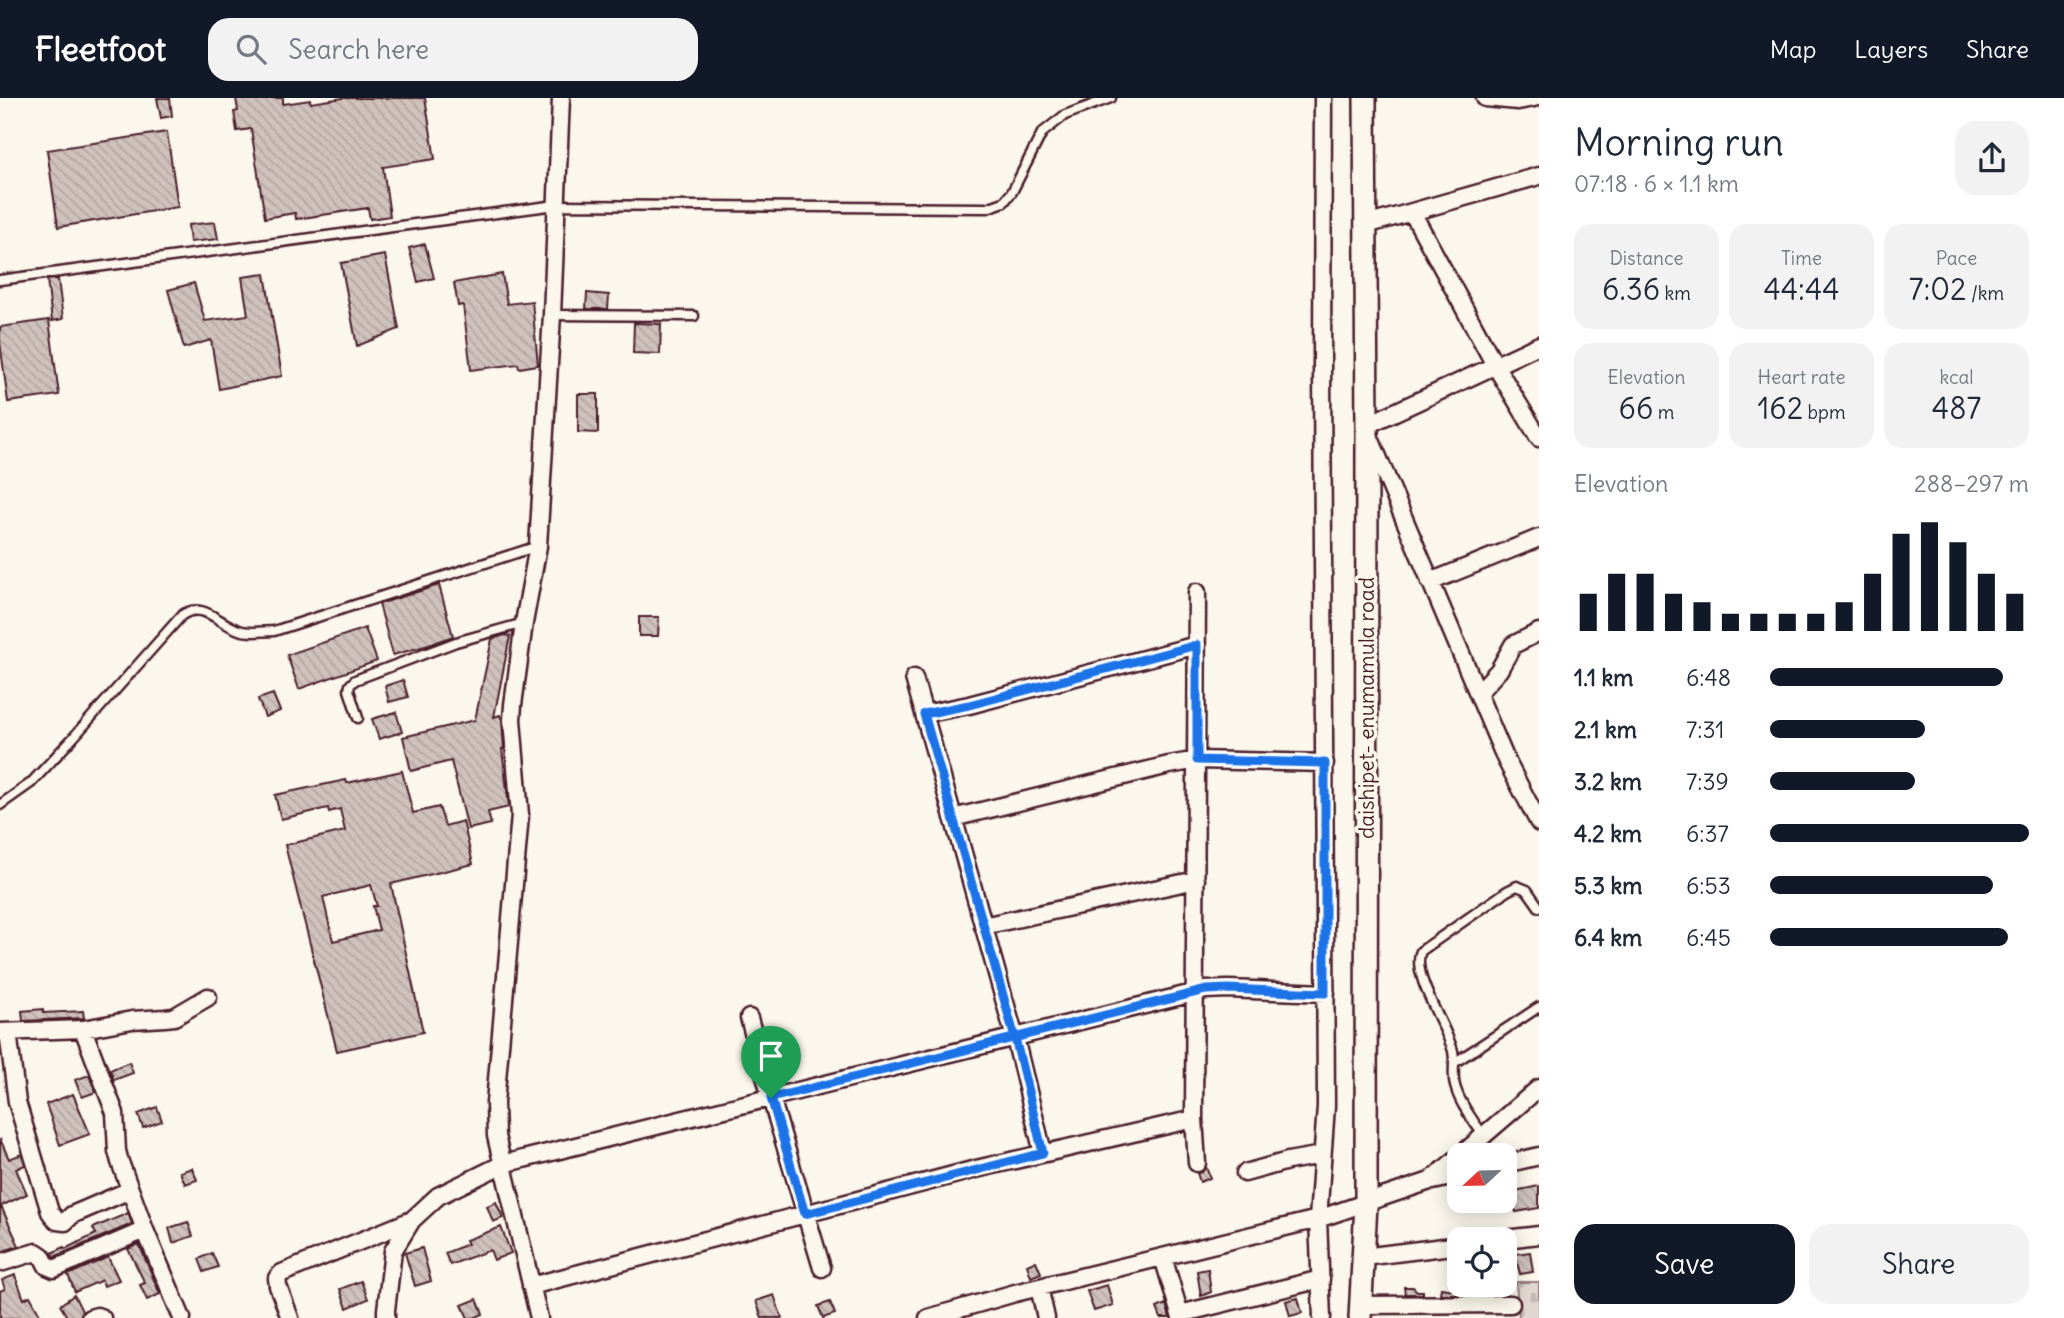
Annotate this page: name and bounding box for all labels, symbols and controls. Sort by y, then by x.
search box [208,18,698,81]
text: Fleetfoot [35,28,166,70]
icon: search [232,30,270,68]
text: Search here [288,33,429,66]
text: Map [1770,34,1816,64]
text: Layers [1854,34,1928,64]
text: Share [1966,34,2029,64]
text: Morning run [1574,119,1784,166]
button: share [1955,121,2029,195]
text: 07:18 · 6 × 1.1 km [1574,169,1739,198]
text: Distance [1609,246,1684,270]
text: Time [1781,246,1822,270]
text: Pace [1936,246,1977,270]
text: 6.36 [1602,270,1660,308]
text: 44:44 [1763,270,1840,308]
text: 7:02 [1909,270,1966,308]
text: km [1660,281,1691,305]
text: /km [1966,281,2004,305]
text: Elevation [1608,365,1685,389]
text: Heart rate [1757,365,1846,389]
text: kcal [1939,365,1974,389]
text: 66 [1619,389,1653,427]
text: 162 [1757,389,1803,427]
text: 487 [1932,389,1981,427]
text: m [1653,400,1674,424]
text: bpm [1803,400,1846,424]
text: Elevation [1574,469,1668,498]
text: 288–297 m [1914,469,2029,498]
street label: daishipet- enumamula road [1353,577,1380,839]
text: 1.1 km [1574,663,1633,692]
text: 6:48 [1686,663,1731,692]
text: 2.1 km [1574,715,1637,744]
text: 7:31 [1686,715,1724,744]
text: 3.2 km [1574,767,1642,796]
text: 7:39 [1686,767,1729,796]
text: 4.2 km [1574,819,1642,848]
text: 6:37 [1686,819,1729,848]
text: 5.3 km [1574,871,1642,900]
text: 6:53 [1686,871,1731,900]
text: 6.4 km [1574,923,1642,952]
text: 6:45 [1686,923,1731,952]
pin [741,1026,801,1098]
icon: arrive [752,1037,790,1075]
north arrow [1447,1143,1517,1213]
map controls [1447,1143,1517,1297]
button: Save [1574,1224,1795,1304]
button: Share [1809,1224,2029,1304]
button: locate [1447,1227,1517,1297]

